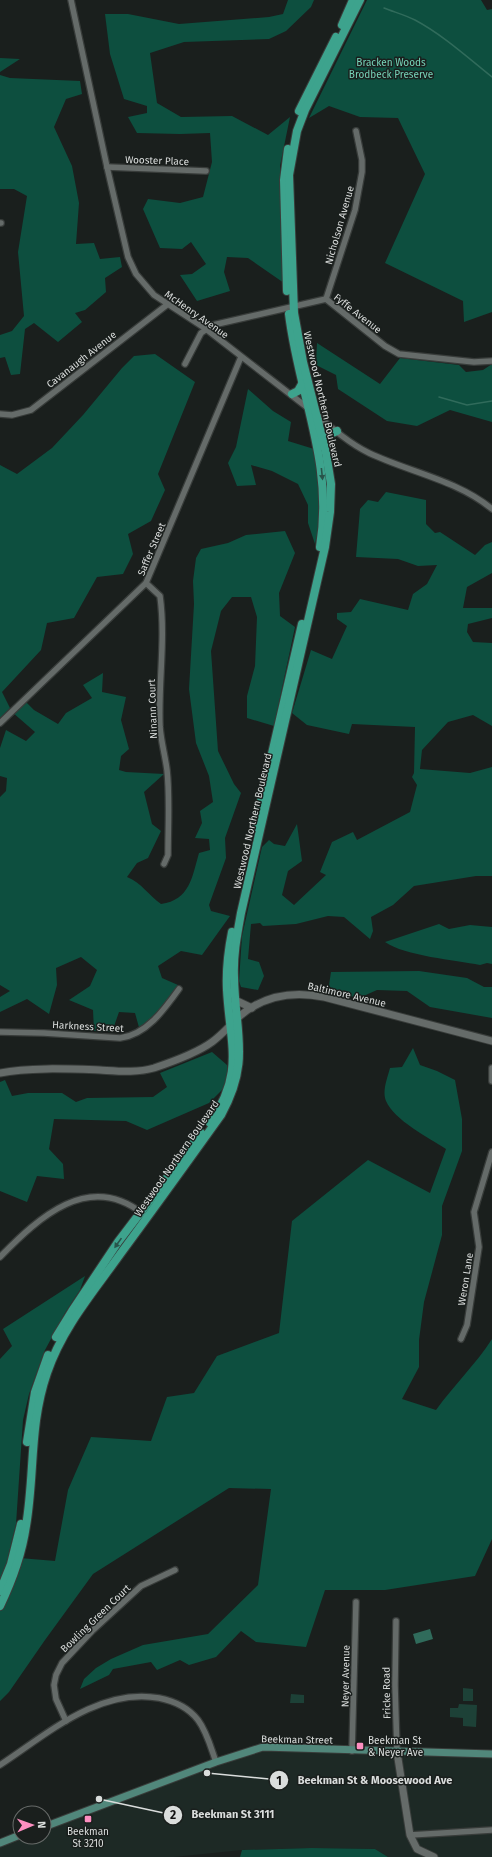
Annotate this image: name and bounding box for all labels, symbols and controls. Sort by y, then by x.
park label: Bracken Woods Brodbeck Preserve [349,57,433,81]
street label: Wooster Place [125,154,189,168]
street label: Nicholson Avenue [323,185,357,266]
street label: McHenry Avenue [162,288,231,341]
street label: Fyffe Avenue [331,291,384,336]
street label: Cavanaugh Avenue [44,329,119,391]
street label: Westwood Northern Boulevard [301,330,344,468]
one-way arrow [319,468,325,480]
street label: Saffer Street [135,521,169,578]
street label: Ninann Court [146,678,160,739]
street label: Westwood Northern Boulevard [231,752,274,890]
street label: Baltimore Avenue [306,980,387,1010]
street label: Harkness Street [52,1019,124,1035]
street label: Westwood Northern Boulevard [132,1098,222,1219]
one-way arrow [114,1238,122,1249]
street label: Weron Lane [456,1252,476,1306]
street label: Bowling Green Court [58,1582,133,1655]
street label: Neyer Avenue [339,1645,353,1707]
street label: Fricke Road [381,1667,393,1719]
street label: Beekman Street [261,1733,333,1747]
place label: Beekman St & Neyer Ave [368,1735,423,1759]
marker: Beekman St & Neyer Ave [355,1741,365,1751]
callout: Beekman St & Moosewood Ave [269,1769,460,1792]
text: 1 [276,1774,282,1788]
text: Beekman St & Moosewood Ave [298,1774,452,1787]
callout: Beekman St 3111 [163,1803,282,1826]
north arrow [12,1805,52,1845]
text: 2 [170,1808,176,1822]
text: Beekman St 3111 [192,1808,274,1821]
marker: Beekman St 3210 [83,1814,93,1824]
text: N [35,1821,48,1829]
place label: Beekman St 3210 [67,1826,109,1850]

